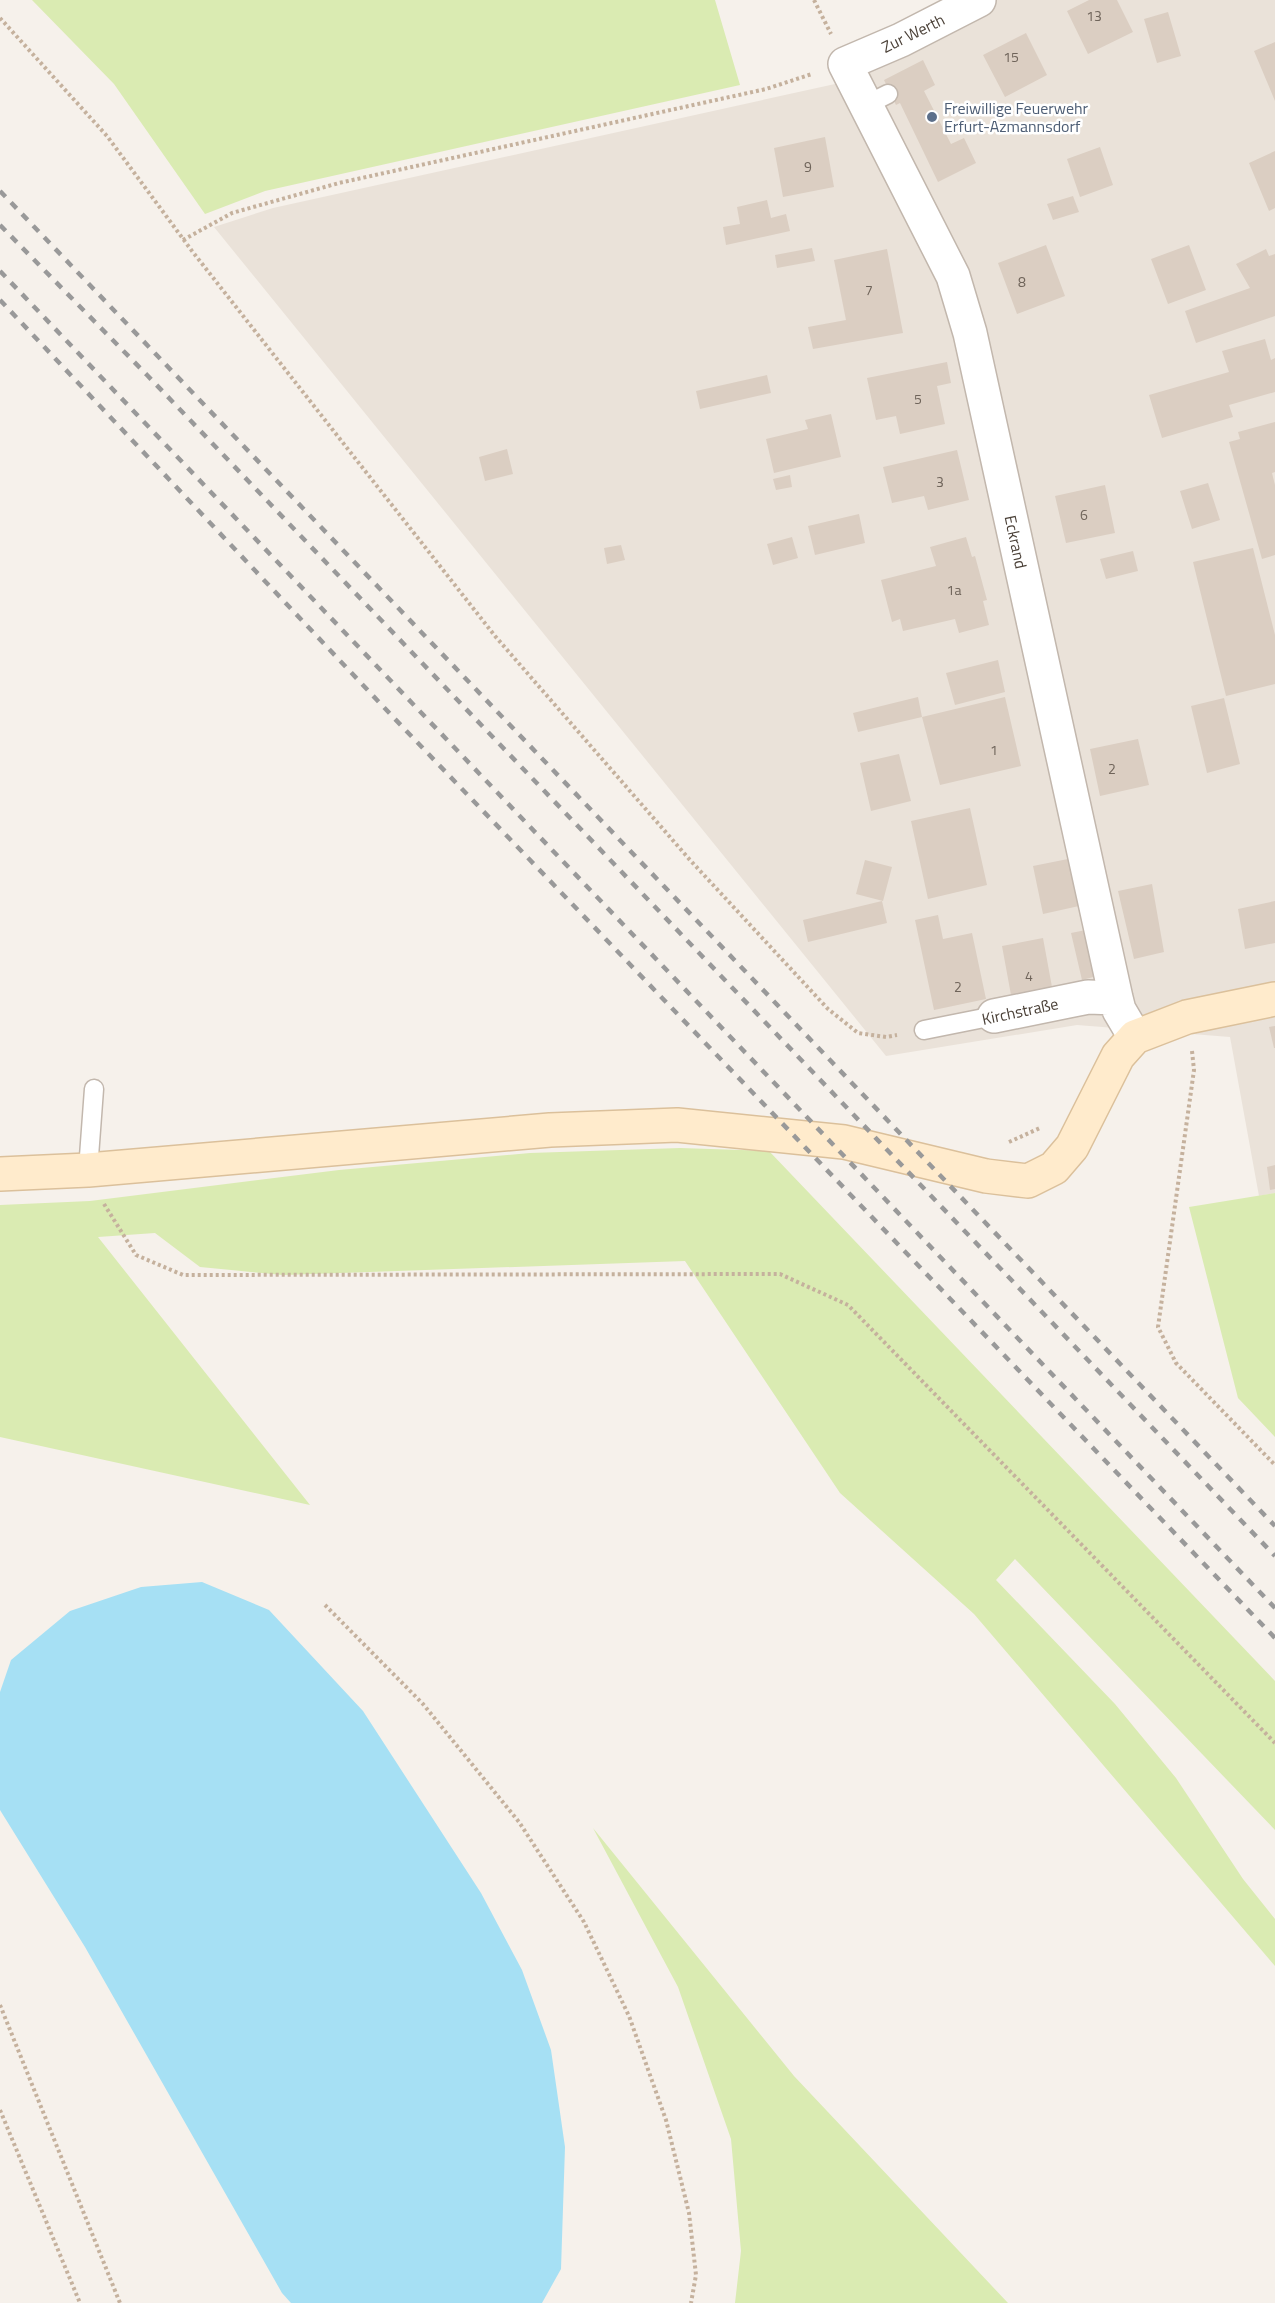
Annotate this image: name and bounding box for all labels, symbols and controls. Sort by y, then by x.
house number: 13 [1086,5,1102,26]
street label: Zur Werth [877,7,949,59]
house number: 15 [1003,46,1019,67]
place label: Freiwillige Feuerwehr Erfurt-Azmannsdorf [944,96,1089,138]
marker: Freiwillige Feuerwehr Erfurt-Azmannsdorf [925,110,939,124]
house number: 9 [804,156,812,177]
house number: 8 [1018,271,1026,292]
house number: 7 [865,279,873,300]
house number: 5 [914,388,922,409]
house number: 3 [936,471,944,492]
house number: 6 [1080,504,1088,525]
street label: Eckrand [999,513,1033,571]
house number: 1a [947,579,961,600]
house number: 1 [990,739,998,760]
house number: 2 [1108,758,1116,779]
house number: 4 [1025,965,1033,986]
house number: 2 [954,976,962,997]
street label: Kirchstraße [980,991,1060,1031]

